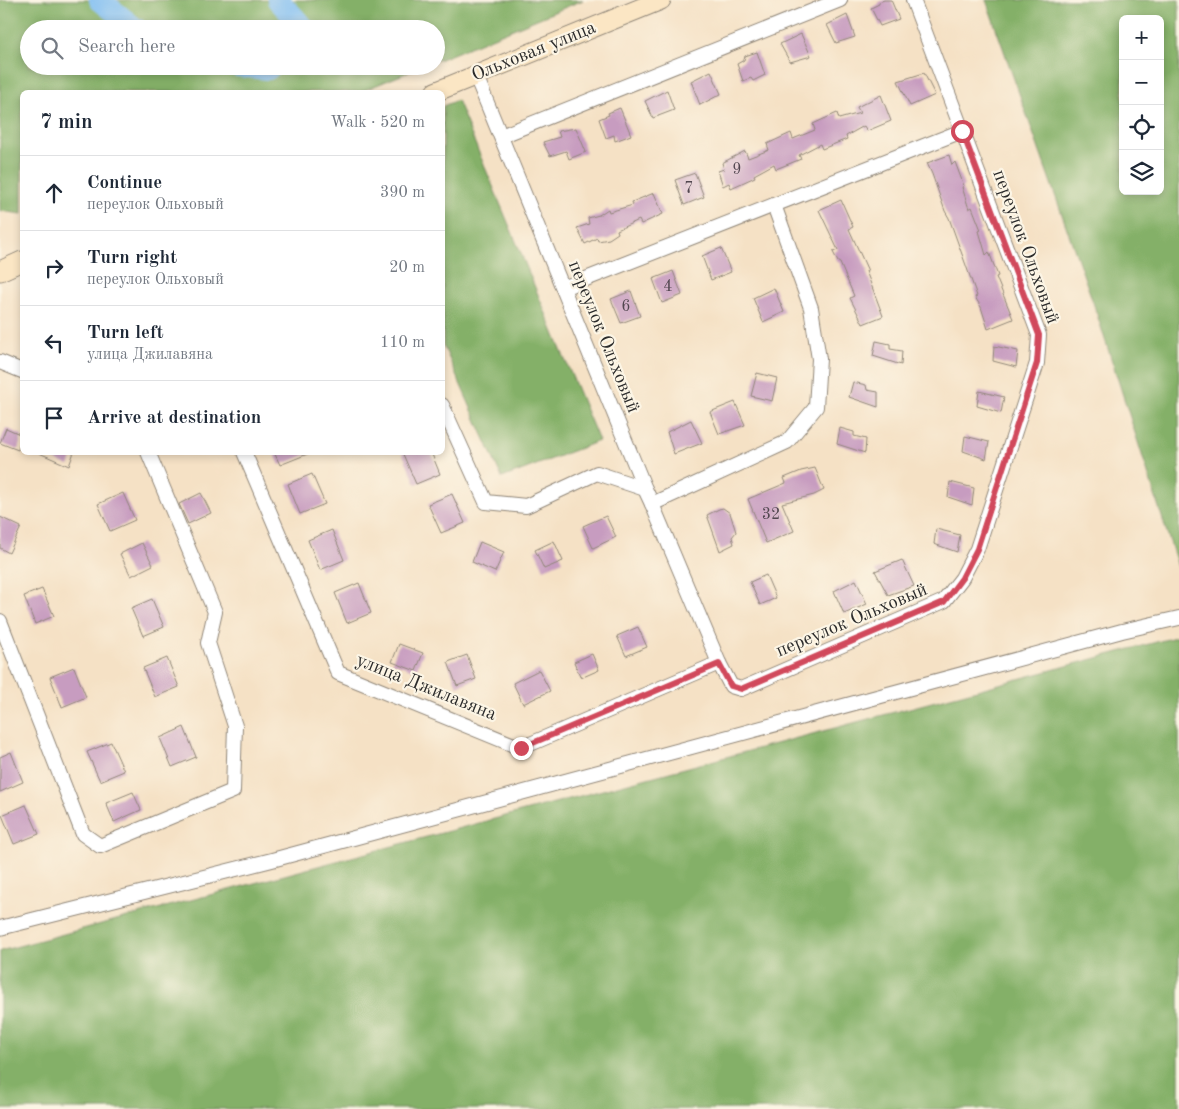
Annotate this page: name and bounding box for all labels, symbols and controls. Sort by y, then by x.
map controls [1119,15,1164,195]
button: + [1119,15,1164,60]
street label: Ольховая улица [469,18,599,86]
search box [20,20,445,75]
icon: search [38,34,66,62]
text: Search here [78,38,175,57]
button: − [1119,60,1164,105]
button: locate [1119,105,1164,150]
text: 7 min [40,112,93,133]
text: Walk · 520 m [330,115,425,131]
route start [951,120,974,143]
button: layers [1119,150,1164,195]
house number: 9 [732,162,742,178]
street label: переулок Ольховый [988,167,1062,327]
text: Continue [87,174,162,193]
icon: ahead [40,179,68,207]
house number: 7 [684,181,694,197]
text: 390 m [380,185,425,201]
text: переулок Ольховый [87,197,224,213]
text: Turn right [87,249,177,268]
icon: right [40,254,68,282]
street label: переулок Ольховый [564,258,642,416]
text: 20 m [389,260,425,276]
text: переулок Ольховый [87,272,224,288]
house number: 4 [663,279,673,295]
house number: 6 [621,299,631,315]
text: Turn left [87,324,164,343]
icon: left [40,329,68,357]
text: 110 m [380,335,425,351]
text: улица Джилавяна [87,347,213,363]
icon: arrive [40,404,68,432]
text: Arrive at destination [87,409,261,428]
house number: 32 [762,507,780,523]
street label: переулок Ольховый [774,581,930,661]
street label: улица Джилавяна [353,651,499,725]
route end [510,737,533,760]

